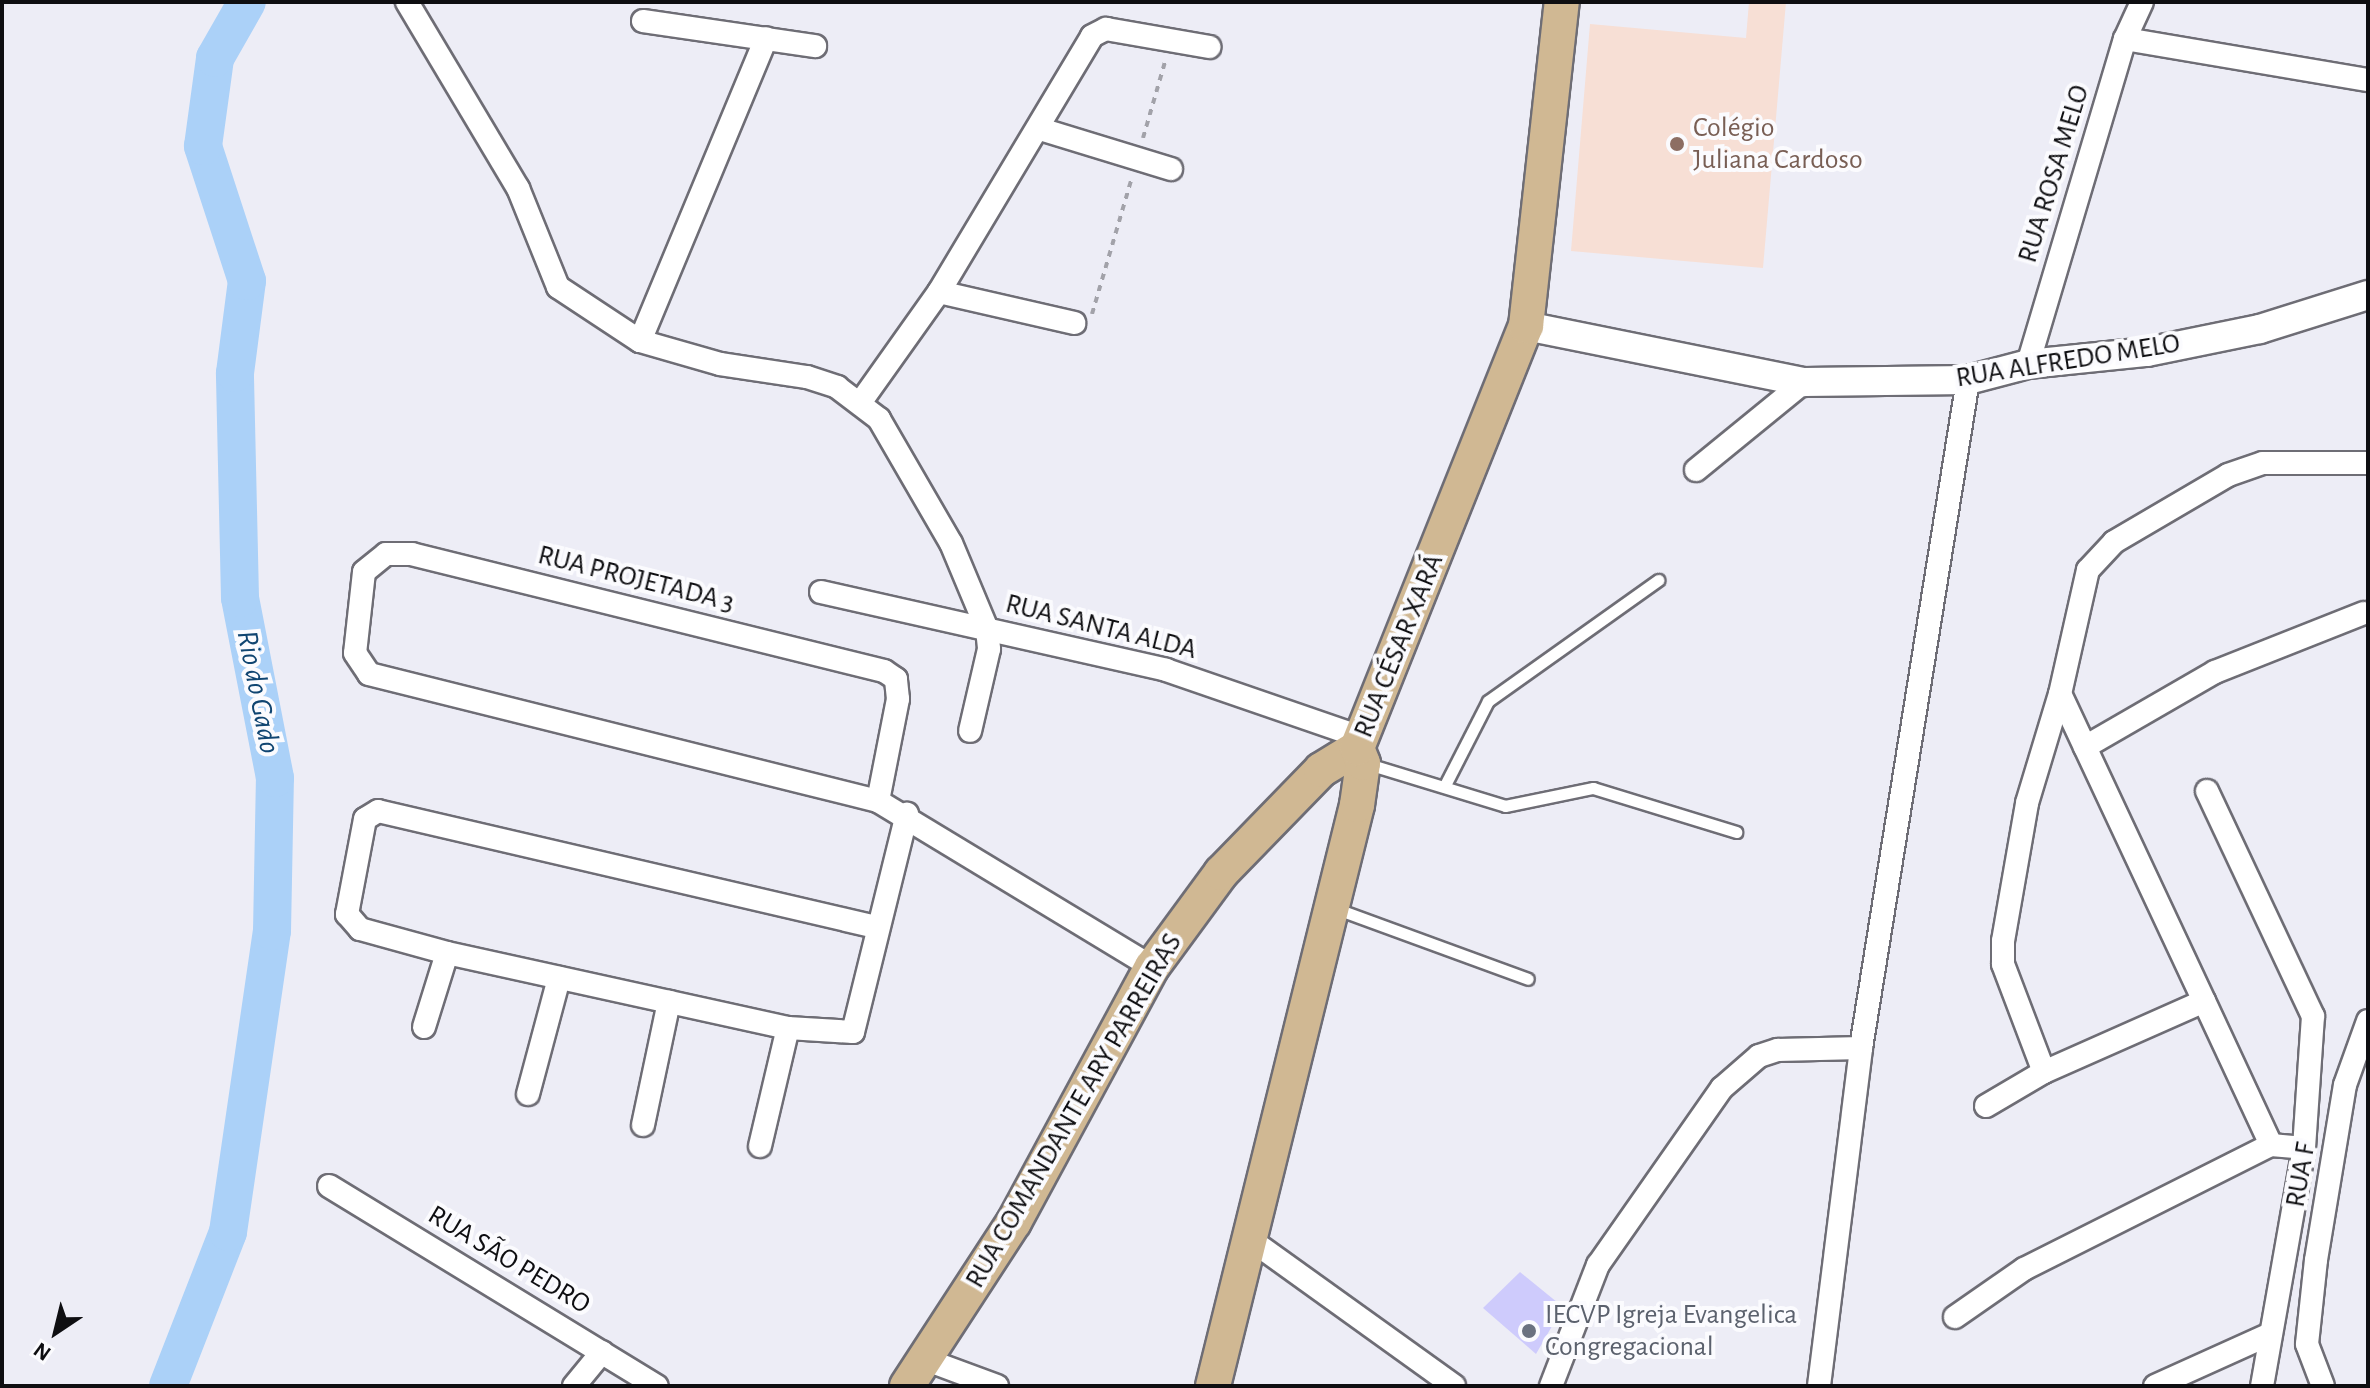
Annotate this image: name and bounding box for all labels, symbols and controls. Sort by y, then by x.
street label: RUA ROSA MELO [2011,81,2097,267]
place label: Colégio Juliana Cardoso [1693,111,1863,177]
marker: Colégio Juliana Cardoso [1668,135,1686,153]
street label: RUA ALFREDO MELO [1954,327,2182,395]
street label: RUA PROJETADA 3 [534,538,738,620]
street label: RUA CÉSAR XARÁ [1347,549,1451,743]
street label: RUA SANTA ALDA [1002,587,1200,667]
water label: Rio do Gado [228,627,288,757]
street label: RUA COMANDANTE ARY PARREIRAS [959,928,1189,1294]
street label: RUA F [2279,1140,2323,1210]
street label: RUA SÃO PEDRO [422,1198,596,1322]
north arrow [16,1292,96,1372]
place label: IECVP Igreja Evangelica Congregacional [1545,1298,1797,1364]
marker: IECVP Igreja Evangelica Congregacional [1520,1322,1538,1340]
text: N [30,1338,55,1365]

